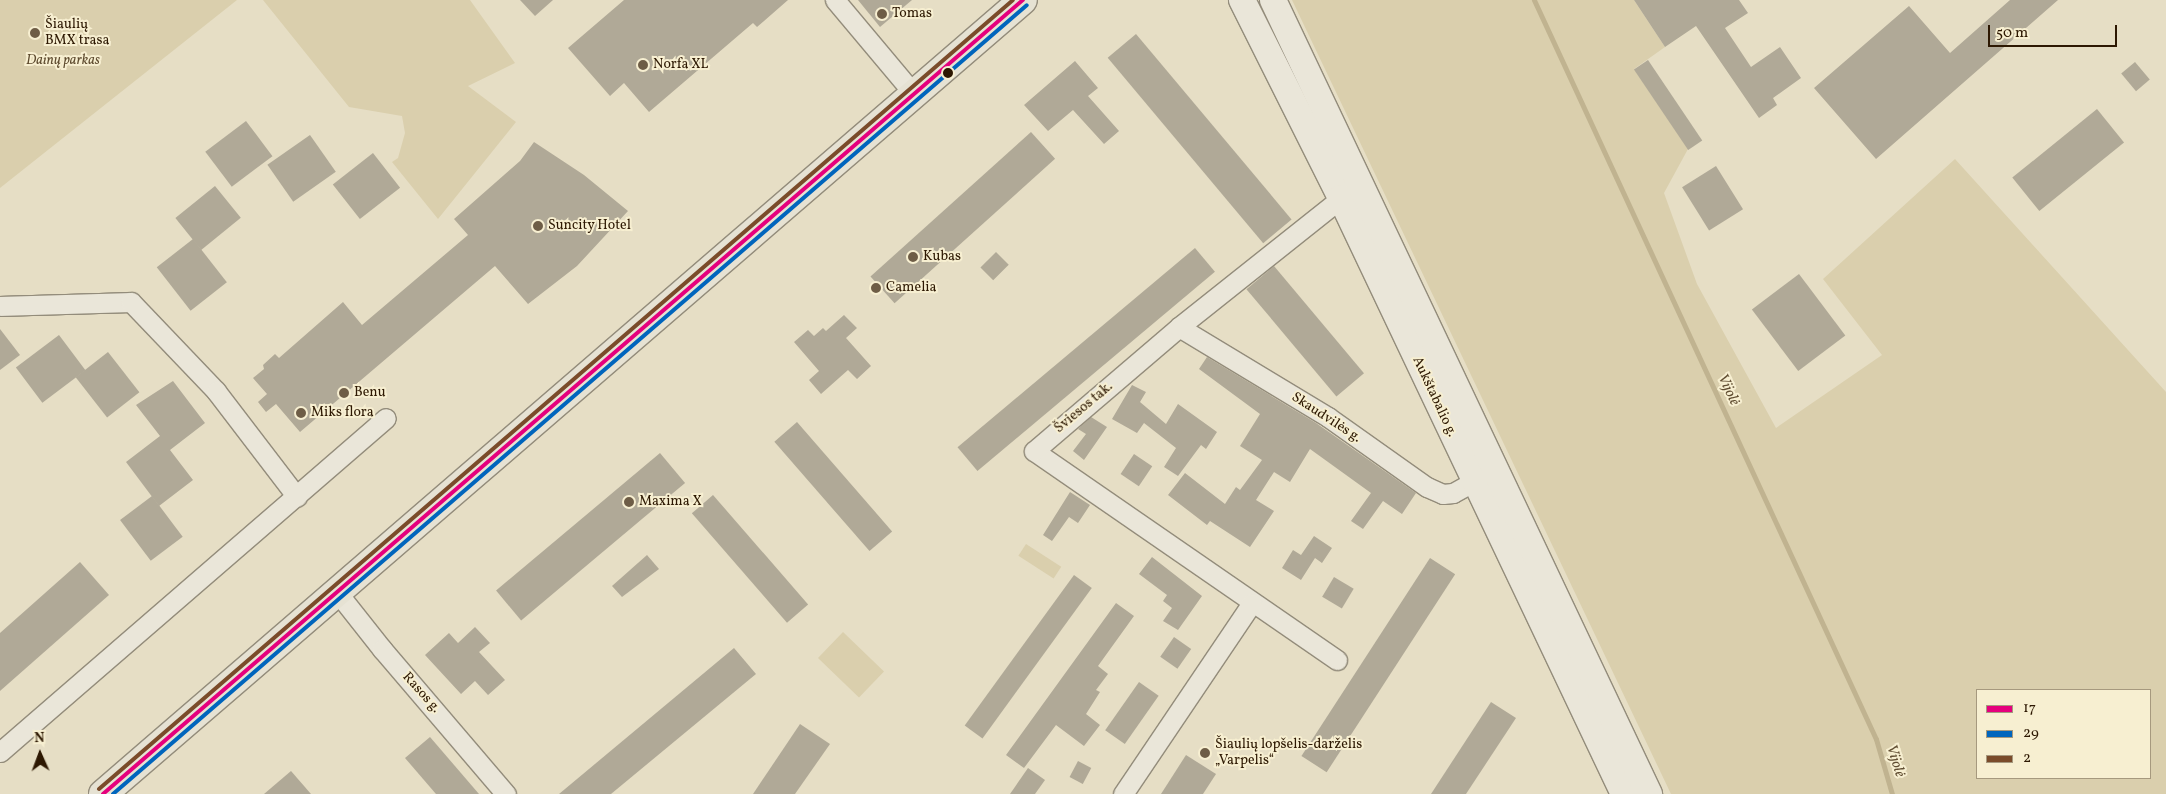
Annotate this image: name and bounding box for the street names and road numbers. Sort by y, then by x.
street label: Aukštabalio g. [1408,354,1460,440]
street label: Šviesos tak. [1051,379,1117,437]
street label: Skaudvilės g. [1288,389,1364,447]
street label: Rasos g. [398,669,444,717]

